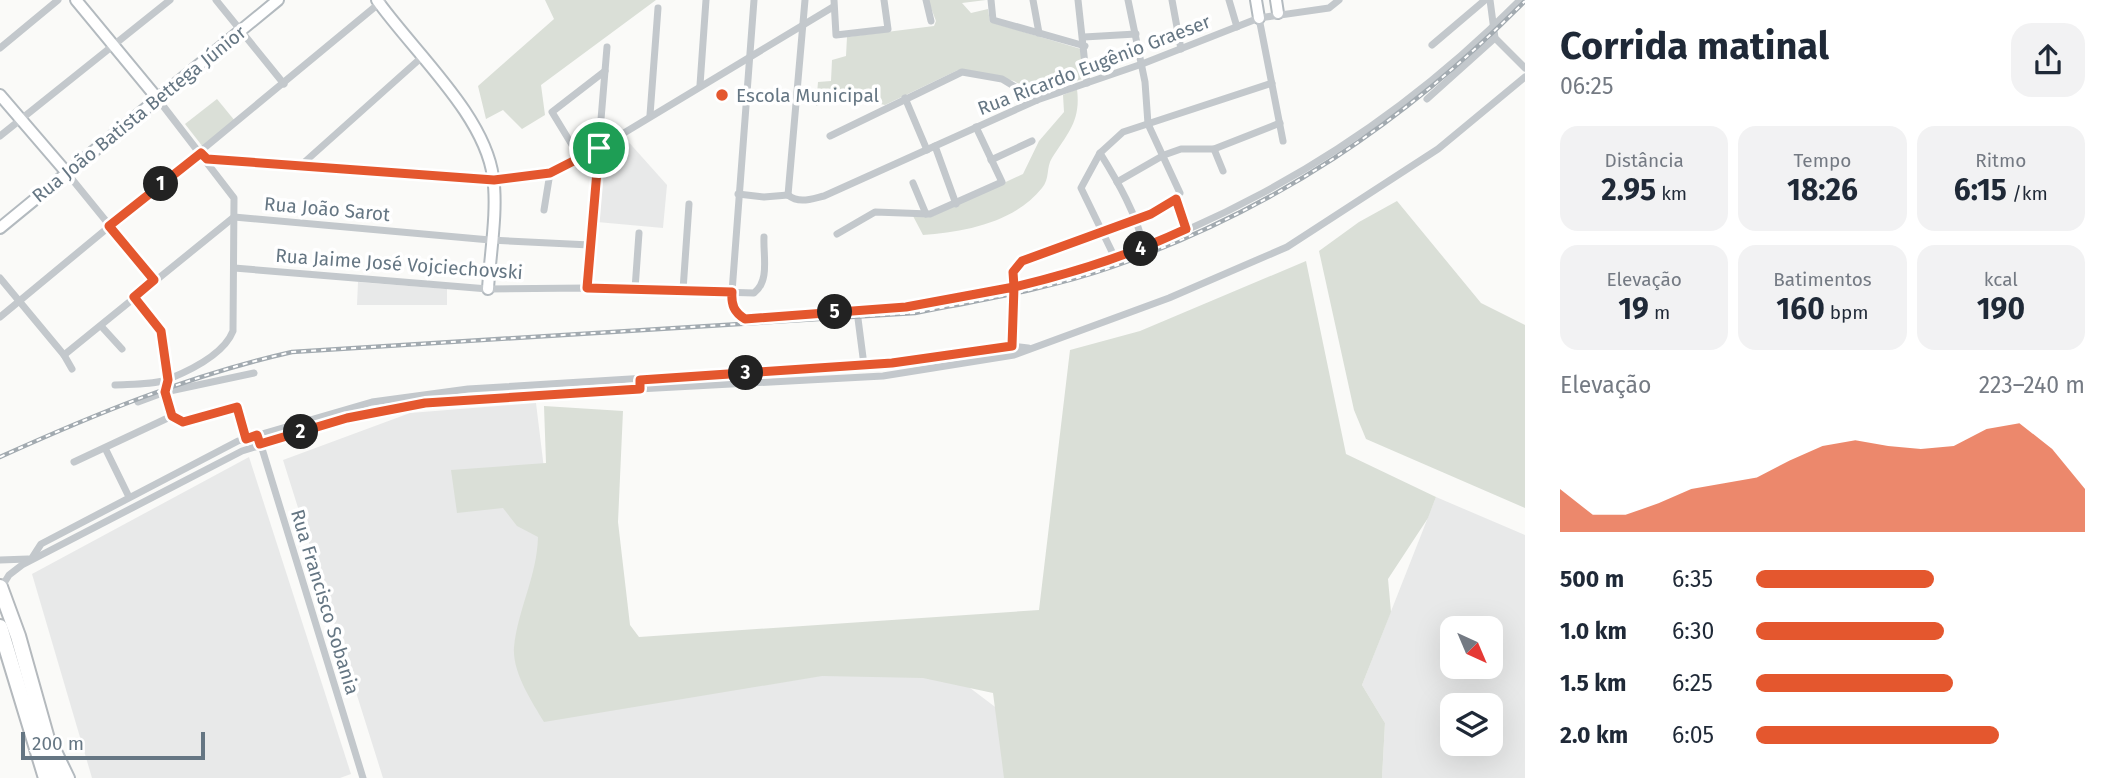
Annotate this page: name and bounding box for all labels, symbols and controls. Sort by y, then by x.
street label: Rua Ricardo Eugênio Graeser [974,10,1214,120]
street label: Rua João Batista Bettega Júnior [27,20,251,207]
text: Corrida matinal [1560,23,1829,69]
button: share [2011,23,2085,97]
text: 06:25 [1560,72,1614,100]
place label: Escola Municipal [736,84,880,107]
marker: Escola Municipal [714,87,730,103]
pin [569,118,629,178]
icon: arrive [580,129,618,167]
text: Distância [1604,149,1684,172]
text: Tempo [1794,149,1851,172]
text: Ritmo [1975,149,2026,172]
pin: 1 [144,166,178,202]
text: 1 [156,172,165,195]
text: 2.95 [1601,172,1656,208]
text: 18:26 [1787,172,1858,208]
text: 6:15 [1954,172,2007,208]
text: km [1656,182,1687,205]
text: /km [2007,182,2048,205]
street label: Rua João Sarot [263,192,391,226]
pin: 4 [1124,232,1158,266]
text: 4 [1135,237,1146,260]
street label: Rua Jaime José Vojciechovski [275,244,523,284]
text: Elevação [1606,268,1682,291]
text: Batimentos [1773,268,1872,291]
text: kcal [1984,268,2018,291]
text: 19 [1618,291,1649,327]
text: 160 [1776,291,1825,327]
text: 190 [1977,291,2025,327]
pin: 5 [818,294,852,330]
text: 5 [829,300,840,323]
text: m [1649,301,1670,324]
text: bpm [1825,301,1869,324]
pin: 3 [728,356,764,390]
text: 3 [741,361,750,384]
text: Elevação [1560,371,1651,399]
text: 223–240 m [1979,371,2085,399]
pin: 2 [284,414,318,450]
text: 2 [296,420,305,443]
street label: Rua Francisco Sobania [286,507,364,697]
text: 500 m [1560,565,1624,593]
text: 6:35 [1672,565,1713,593]
north arrow [1440,616,1503,679]
map controls [1440,616,1503,756]
text: 1.0 km [1560,617,1627,645]
text: 6:30 [1672,617,1714,645]
text: 1.5 km [1560,669,1626,697]
text: 6:25 [1672,669,1713,697]
button: layers [1440,693,1503,756]
text: 2.0 km [1560,721,1628,749]
text: 6:05 [1672,721,1714,749]
scale bar [21,729,205,761]
text: 200 m [32,732,84,755]

